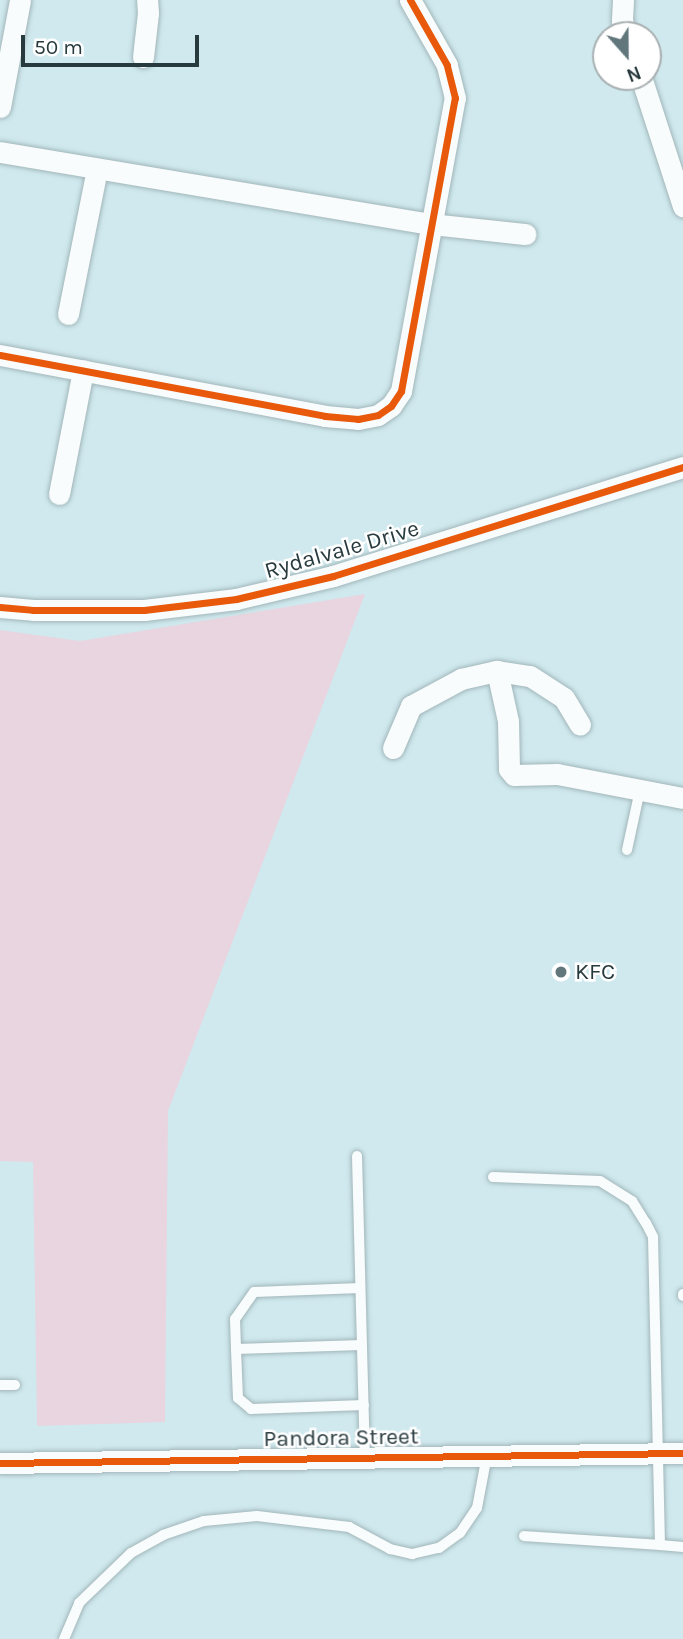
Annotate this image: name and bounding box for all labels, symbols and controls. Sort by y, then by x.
scale bar [24,21,203,65]
north arrow [592,21,662,91]
text: 50 m [34,35,83,59]
text: N [624,61,644,86]
street label: Rydalvale Drive [262,515,422,585]
place label: KFC [575,958,615,986]
marker: KFC [553,964,569,980]
street label: Pandora Street [263,1423,419,1453]

